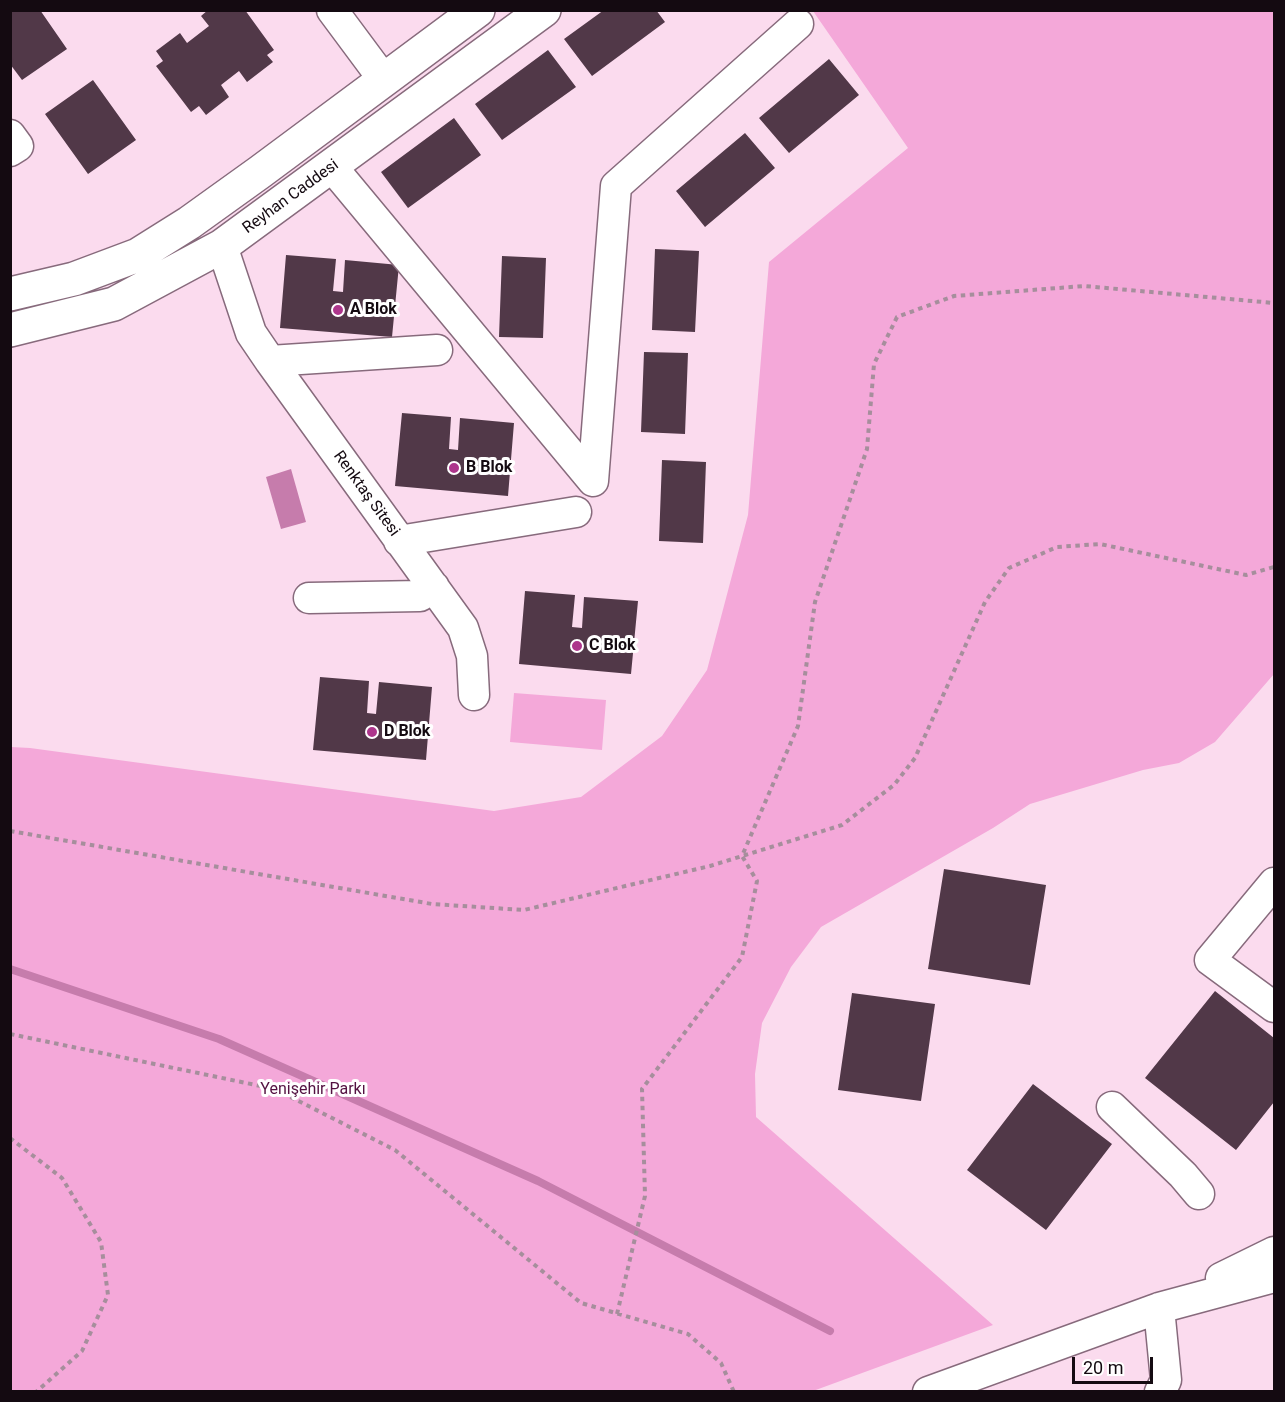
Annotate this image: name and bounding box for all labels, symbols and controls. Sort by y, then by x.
street label: Reyhan Caddesi [239,156,343,238]
place label: A Blok [350,300,397,320]
marker: A Blok [331,303,345,317]
street label: Renktaş Sitesi [329,448,403,540]
place label: B Blok [466,458,512,478]
marker: B Blok [447,461,461,475]
place label: C Blok [589,636,635,656]
marker: C Blok [570,639,584,653]
place label: D Blok [384,722,430,742]
marker: D Blok [365,725,379,739]
park label: Yenişehir Parkı [260,1080,366,1100]
scale bar [1075,1345,1156,1383]
text: 20 m [1083,1357,1123,1378]

